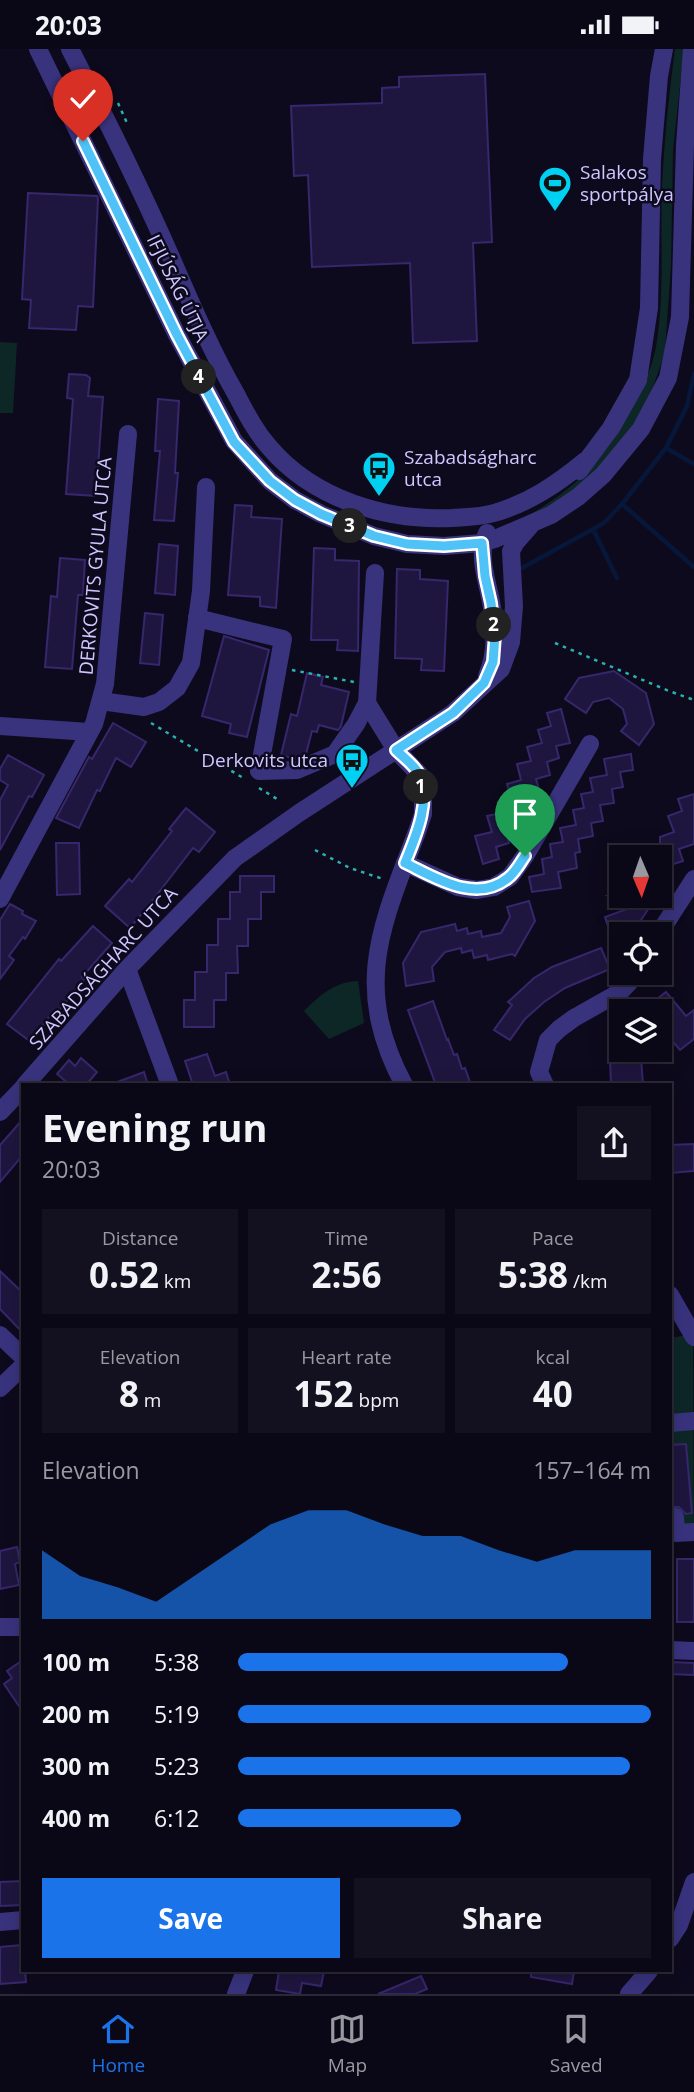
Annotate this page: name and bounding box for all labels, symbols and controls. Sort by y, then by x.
text: 20:03 [35,7,102,43]
pin [53,69,113,141]
icon: check [64,80,102,118]
place label: Salakos sportpálya [580,159,674,207]
sports icon: Salakos sportpálya [536,164,574,213]
street label: IFJÚSÁG ÚTJA [141,230,215,346]
pin: 4 [182,359,216,395]
text: 4 [193,363,204,389]
place label: Szabadságharc utca [404,444,537,492]
bus stop icon: Szabadságharc utca [360,449,398,498]
street label: DERKOVITS GYULA UTCA [73,456,117,676]
pin: 3 [332,509,368,543]
text: 3 [344,512,355,538]
pin: 2 [476,607,512,643]
text: 2 [488,611,499,637]
bus stop icon: Derkovits utca [333,741,371,790]
place label: Derkovits utca [201,747,328,773]
pin: 1 [404,769,438,805]
text: 1 [415,773,426,799]
pin [495,784,555,856]
icon: arrive [506,795,544,833]
north arrow [609,845,672,908]
map controls [609,845,672,1062]
street label: SZABADSÁGHARC UTCA [23,881,183,1055]
button: locate [609,922,672,985]
button: layers [609,999,672,1062]
text: Evening run [42,1101,267,1153]
button: share [577,1106,651,1180]
text: 20:03 [42,1153,101,1185]
text: Distance [102,1225,178,1251]
text: Time [325,1225,368,1251]
text: Pace [532,1225,574,1251]
text: 0.52 [89,1251,159,1298]
text: 2:56 [311,1251,382,1298]
text: 5:38 [498,1251,568,1298]
text: km [159,1268,191,1294]
text: /km [568,1268,608,1294]
text: Elevation [100,1344,181,1370]
text: Heart rate [301,1344,392,1370]
text: kcal [536,1344,570,1370]
text: 8 [119,1370,139,1417]
text: 152 [294,1370,354,1417]
text: 40 [533,1370,573,1417]
text: m [139,1387,161,1413]
text: bpm [354,1387,399,1413]
text: Elevation [42,1454,140,1486]
text: 157–164 m [533,1454,651,1486]
text: 100 m [42,1646,110,1678]
text: 5:38 [154,1646,200,1678]
text: 200 m [42,1698,110,1730]
text: 5:19 [154,1698,200,1730]
text: 300 m [42,1750,110,1782]
text: 5:23 [154,1750,200,1782]
text: 400 m [42,1802,110,1834]
text: 6:12 [154,1802,200,1834]
button: Save [42,1878,340,1958]
button: Share [354,1878,651,1958]
tab: Home [91,2010,145,2078]
tab: Map [328,2010,367,2078]
tab: Saved [550,2010,603,2078]

